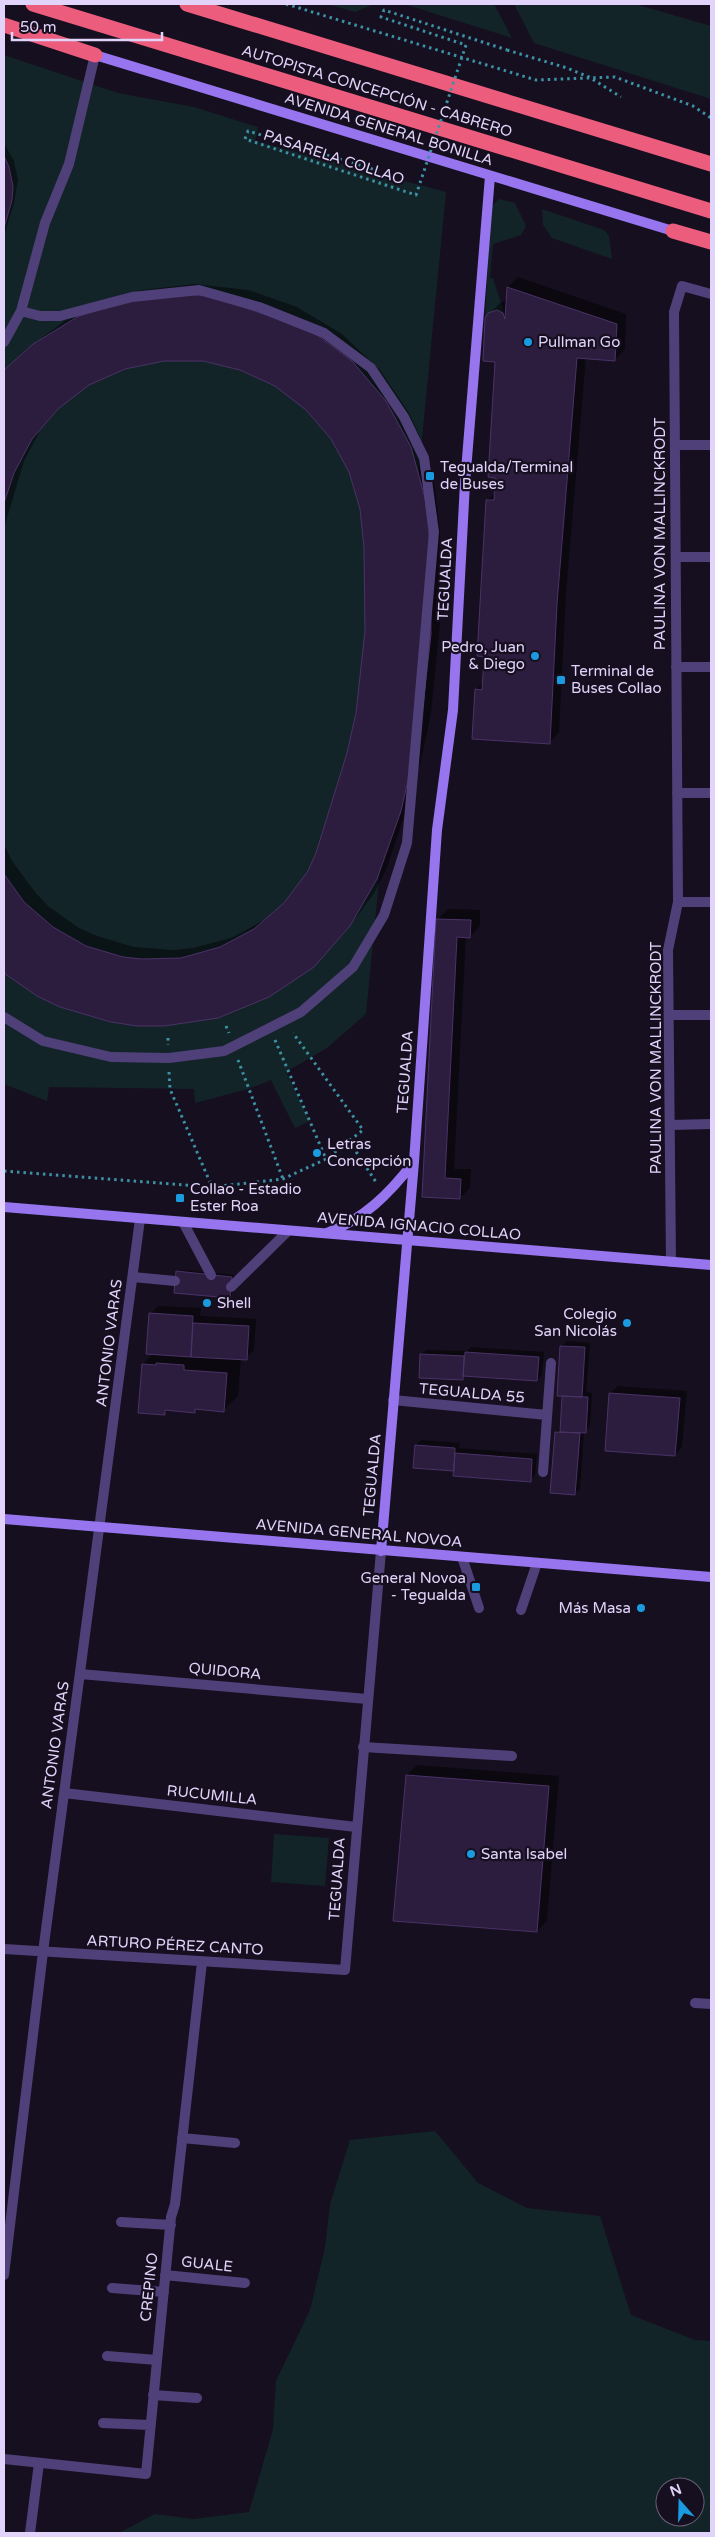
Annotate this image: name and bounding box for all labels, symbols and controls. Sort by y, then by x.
scale bar [12,10,162,42]
text: 50 m [20,18,57,36]
street label: AUTOPISTA CONCEPCIÓN - CABRERO [240,41,514,141]
street label: AVENIDA GENERAL BONILLA [283,89,495,169]
street label: PASARELA COLLAO [261,126,407,188]
place label: Pullman Go [538,333,620,351]
marker: Pullman Go [522,336,534,348]
street label: PAULINA VON MALLINCKRODT [651,418,669,650]
place label: Tegualda/Terminal de Buses [440,458,573,493]
marker: Tegualda/Terminal de Buses [424,470,436,482]
street label: TEGUALDA [434,537,456,621]
place label: Pedro, Juan & Diego [441,638,525,673]
marker: Pedro, Juan & Diego [529,650,541,662]
place label: Terminal de Buses Collao [571,662,662,697]
marker: Terminal de Buses Collao [555,674,567,686]
street label: PAULINA VON MALLINCKRODT [647,942,665,1174]
street label: TEGUALDA [393,1030,417,1114]
place label: Letras Concepción [327,1135,411,1170]
marker: Letras Concepción [311,1147,323,1159]
place label: Collao - Estadio Ester Roa [190,1180,301,1215]
marker: Collao - Estadio Ester Roa [174,1192,186,1204]
street label: AVENIDA IGNACIO COLLAO [316,1208,522,1244]
street label: ANTONIO VARAS [92,1278,126,1408]
place label: Shell [217,1294,251,1312]
marker: Shell [201,1297,213,1309]
place label: Colegio San Nicolás [534,1305,617,1340]
marker: Colegio San Nicolás [621,1317,633,1329]
street label: TEGUALDA 55 [419,1379,525,1407]
street label: TEGUALDA [359,1433,385,1517]
street label: AVENIDA GENERAL NOVOA [255,1515,463,1551]
place label: General Novoa - Tegualda [360,1569,466,1604]
marker: General Novoa - Tegualda [470,1581,482,1593]
place label: Más Masa [558,1599,631,1617]
marker: Más Masa [635,1602,647,1614]
street label: QUIDORA [188,1659,262,1683]
street label: ANTONIO VARAS [37,1680,73,1810]
street label: RUCUMILLA [166,1781,258,1809]
street label: TEGUALDA [325,1837,349,1921]
place label: Santa Isabel [481,1845,567,1863]
marker: Santa Isabel [465,1848,477,1860]
street label: ARTURO PÉREZ CANTO [86,1931,264,1959]
street label: CREPINO [136,2252,162,2322]
street label: GUALE [180,2252,234,2276]
north arrow [655,2477,705,2527]
text: N [668,2480,684,2500]

